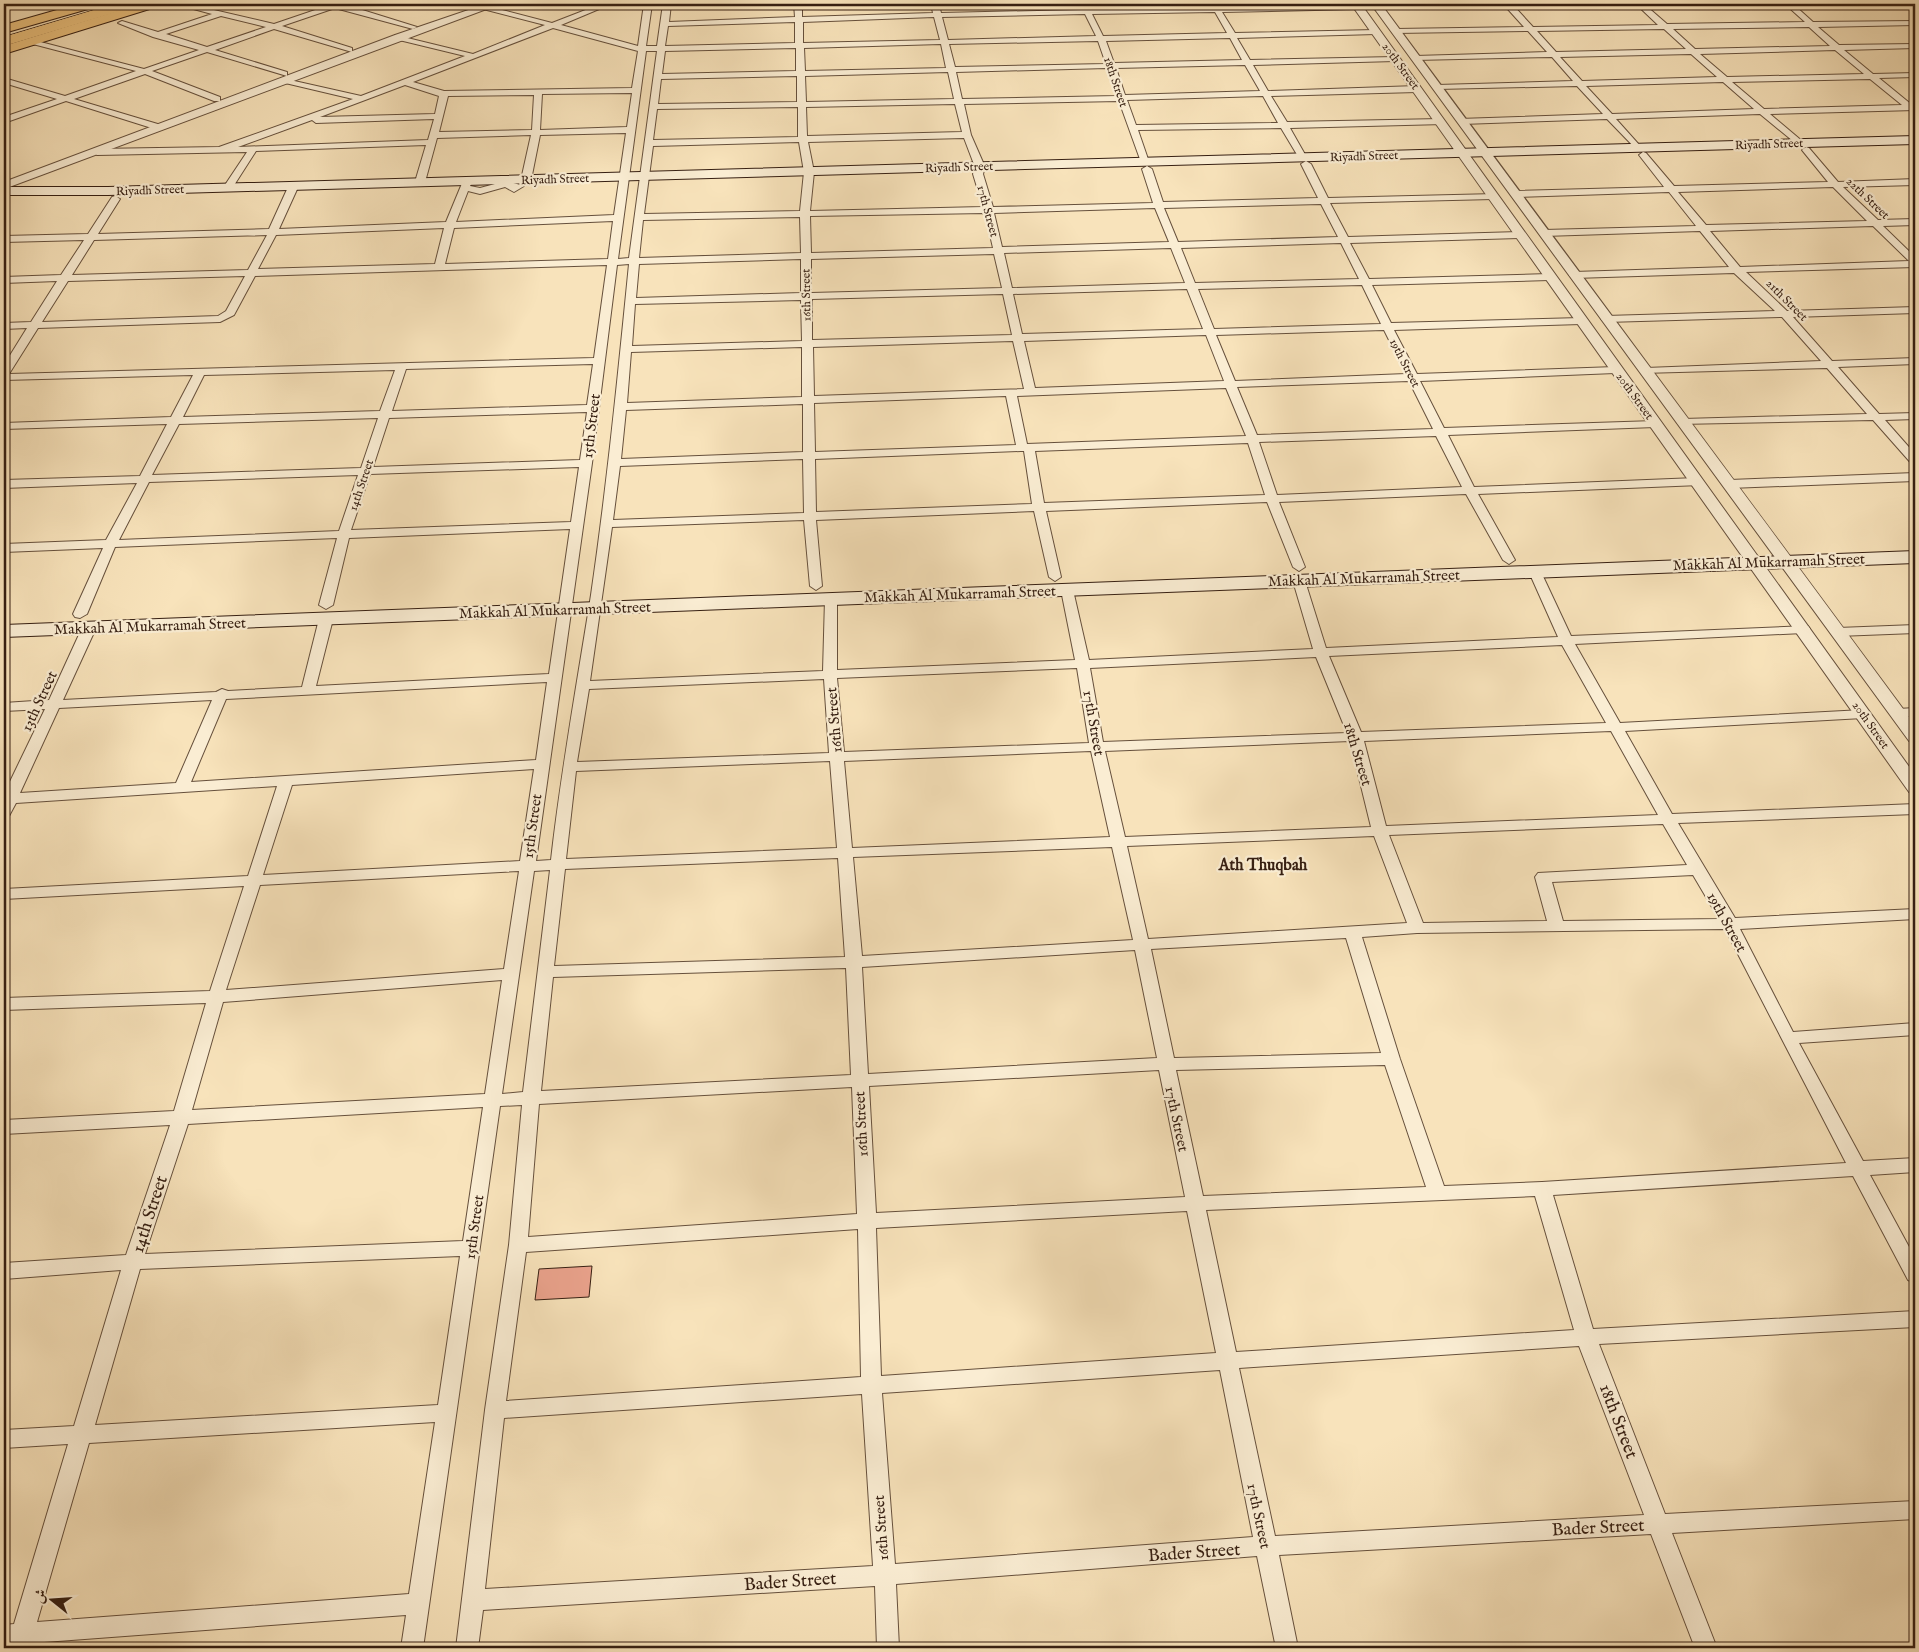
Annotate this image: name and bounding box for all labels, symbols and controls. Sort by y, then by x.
street label: 20th Street [1379,40,1423,93]
street label: 18th Street [1100,55,1131,109]
street label: Riyadh Street [1735,136,1803,153]
street label: Riyadh Street [1330,148,1398,165]
street label: Riyadh Street [925,159,993,176]
street label: Riyadh Street [521,171,589,188]
street label: 22th Street [1843,174,1892,223]
street label: Riyadh Street [116,182,184,199]
street label: 17th Street [973,184,1002,239]
street label: 16th Street [799,269,814,321]
street label: 21th Street [1763,276,1811,324]
street label: 19th Street [1386,336,1423,390]
street label: 20th Street [1613,370,1657,423]
street label: 15th Street [578,393,605,459]
street label: 14th Street [346,458,377,513]
street label: Makkah Al Mukarramah Street [1673,550,1865,575]
street label: Makkah Al Mukarramah Street [1268,566,1460,591]
street label: Makkah Al Mukarramah Street [864,582,1056,607]
street label: Makkah Al Mukarramah Street [459,598,651,623]
street label: Makkah Al Mukarramah Street [54,614,246,639]
street label: 13th Street [17,668,62,735]
street label: 16th Street [822,686,847,753]
street label: 17th Street [1078,689,1109,757]
street label: 20th Street [1849,699,1892,752]
street label: 18th Street [1339,720,1376,788]
street label: 15th Street [519,793,546,859]
district label: Ath Thuqbah [1218,856,1308,876]
street label: 19th Street [1702,889,1751,956]
street label: 17th Street [1160,1085,1193,1153]
street label: 16th Street [850,1091,873,1157]
street label: 14th Street [127,1173,174,1256]
street label: 15th Street [461,1194,488,1260]
street label: 18th Street [1593,1381,1642,1462]
street label: 17th Street [1242,1482,1275,1550]
street label: 16th Street [870,1495,893,1561]
street label: Bader Street [1551,1515,1645,1542]
street label: Bader Street [1147,1539,1241,1568]
street label: Bader Street [743,1568,837,1597]
north arrow [28,1574,78,1624]
text: ش [30,1587,51,1606]

